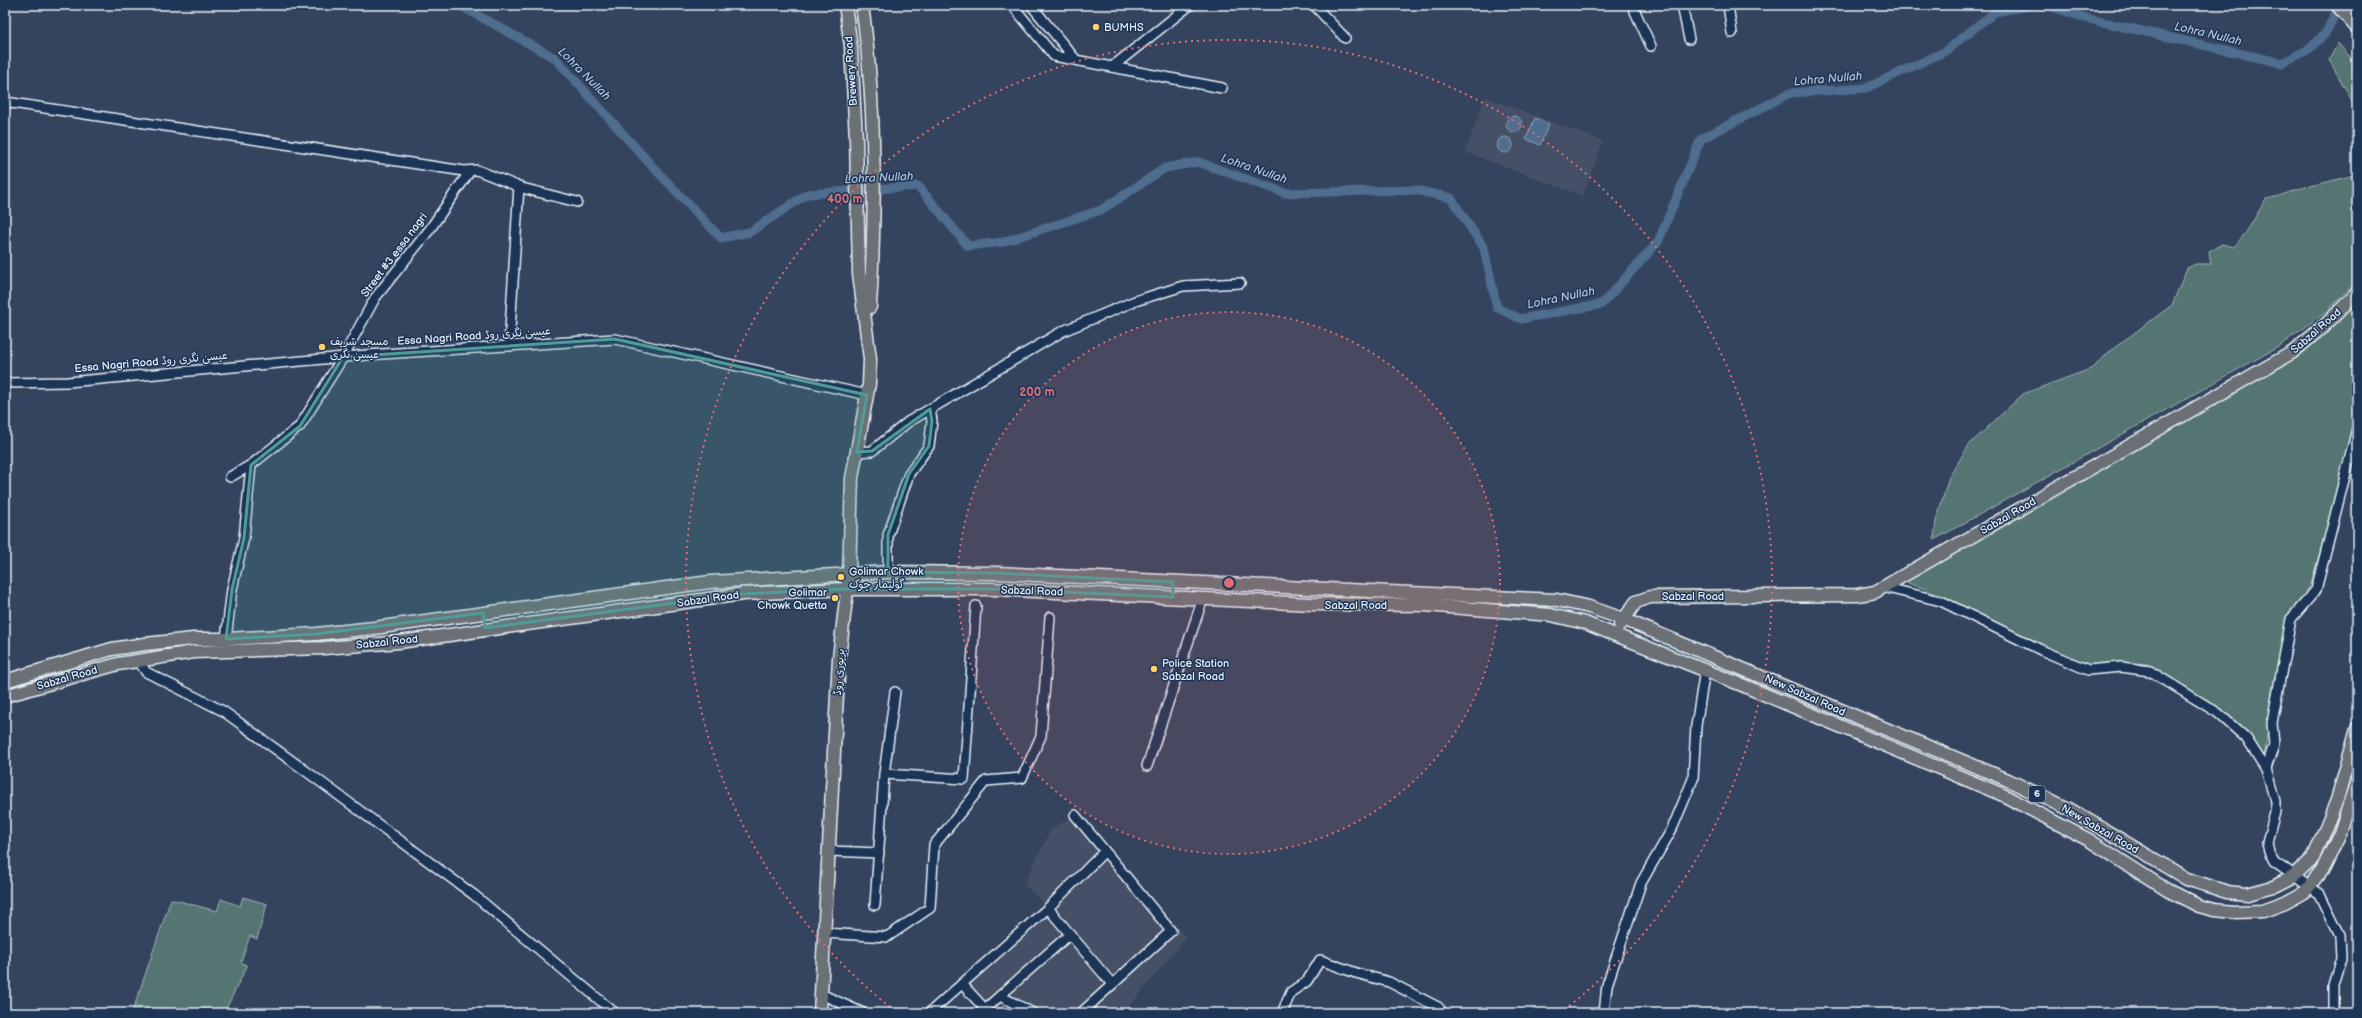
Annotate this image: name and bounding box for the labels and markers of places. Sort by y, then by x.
place label: BUMHS [1104,21,1144,34]
marker: BUMHS [1091,22,1101,32]
place label: مسجد شریف عیسیٰ نگری [330,335,388,362]
marker: مسجد شریف عیسیٰ نگری [317,342,327,352]
place label: Golimar Chowk گولیمار چوک [849,565,924,592]
marker: Golimar Chowk گولیمار چوک [836,572,846,582]
centre of rings [1222,576,1236,590]
place label: Golimar Chowk Quetta [757,586,828,612]
marker: Golimar Chowk Quetta [830,593,840,603]
place label: Police Station Sabzal Road [1162,657,1229,683]
marker: Police Station Sabzal Road [1149,664,1159,674]

